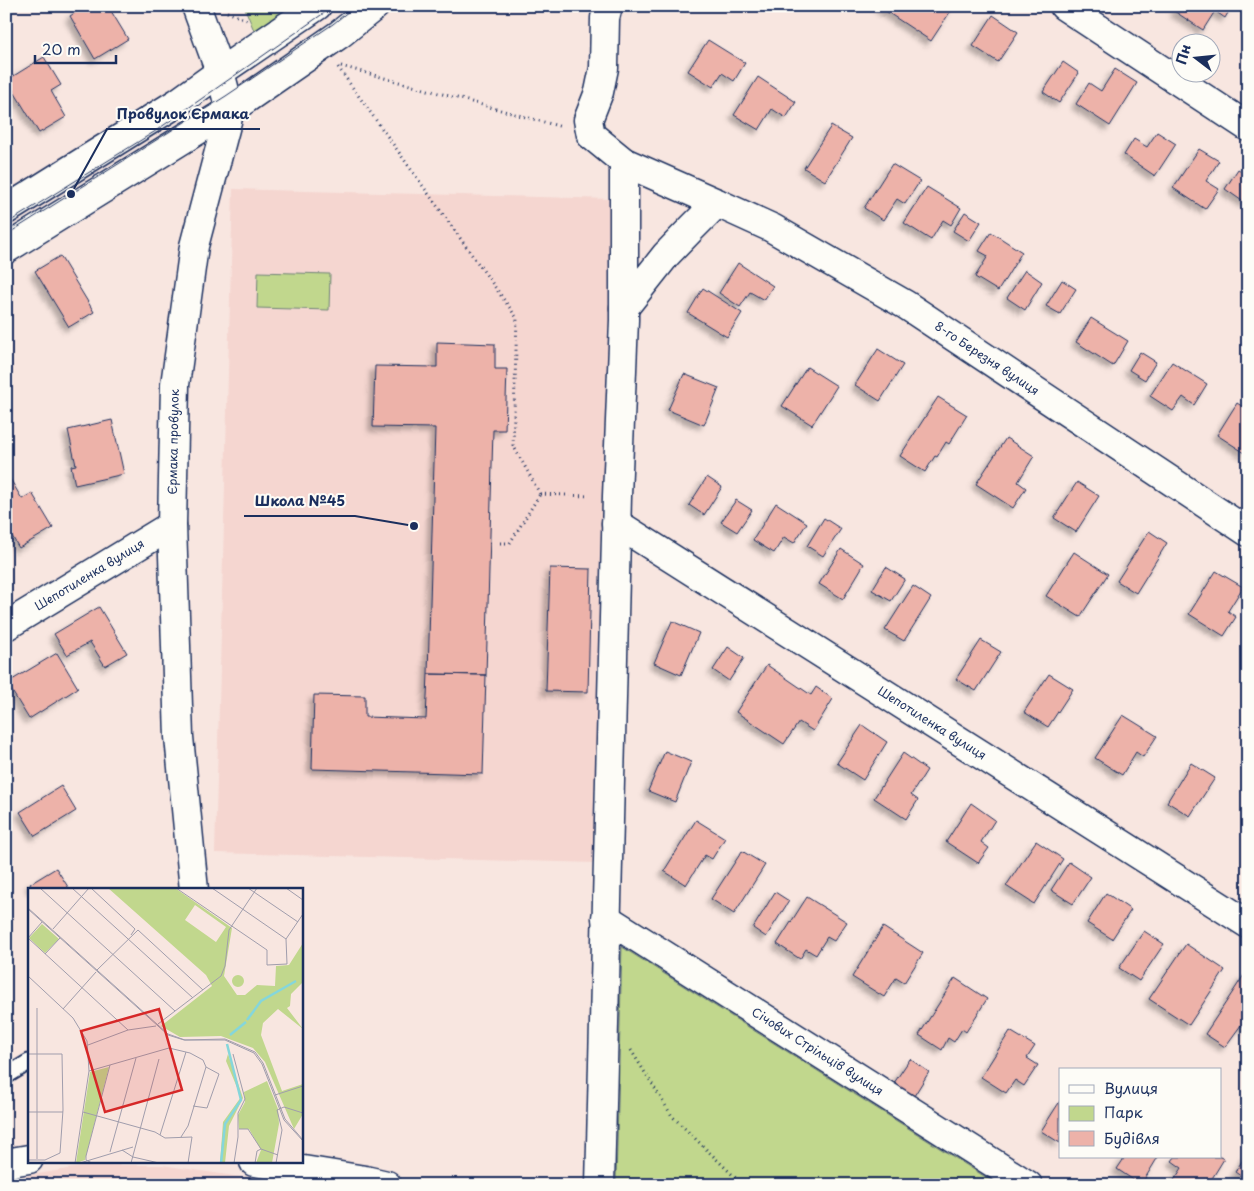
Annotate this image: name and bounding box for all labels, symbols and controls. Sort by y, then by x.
scale bar [35,32,116,64]
north arrow [1172,32,1222,82]
text: 20 m [42,37,81,60]
text: Пн [1170,42,1196,67]
callout: Провулок Єрмака [107,100,260,129]
text: Провулок Єрмака [117,103,250,124]
street label: 8-го Березня вулиця [932,317,1043,399]
street label: Єрмака провулок [163,388,183,495]
callout: Школа №45 [244,487,355,516]
text: Школа №45 [255,490,345,511]
street label: Шепотиленка вулиця [31,534,147,615]
street label: Шепотиленка вулиця [875,681,990,764]
inset map [28,888,302,1164]
street label: Січових Стрільців вулиця [748,1002,887,1099]
legend [1059,1068,1222,1158]
text: Вулиця [1104,1076,1158,1099]
text: Парк [1104,1100,1143,1123]
text: Будівля [1104,1126,1160,1149]

